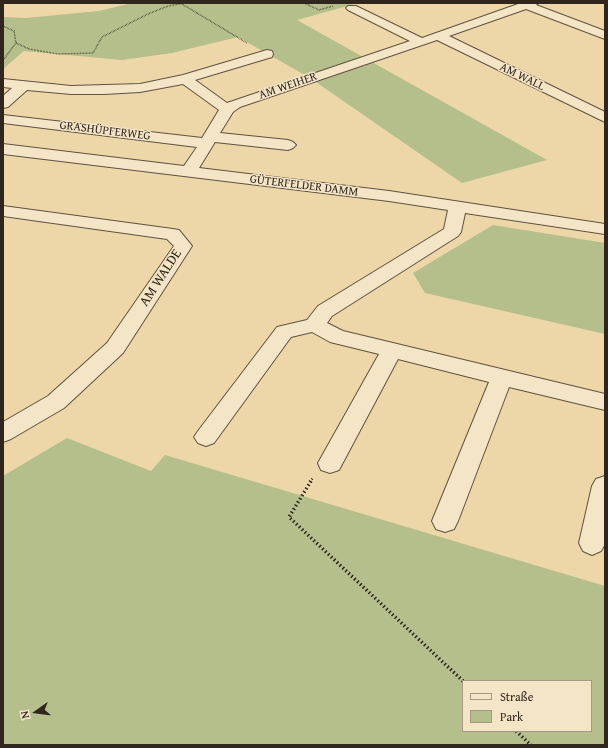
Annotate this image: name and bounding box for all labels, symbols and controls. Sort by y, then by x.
street label: AM WALL [497,60,547,94]
street label: AM WEIHER [257,69,319,103]
street label: GRASHÜPFERWEG [59,118,151,144]
street label: GÜTERFELDER DAMM [249,172,359,200]
street label: AM WALDE [136,246,186,310]
legend [462,680,592,732]
text: Straße [500,688,533,705]
north arrow [16,692,56,732]
text: Park [500,708,523,725]
text: N [16,709,33,720]

